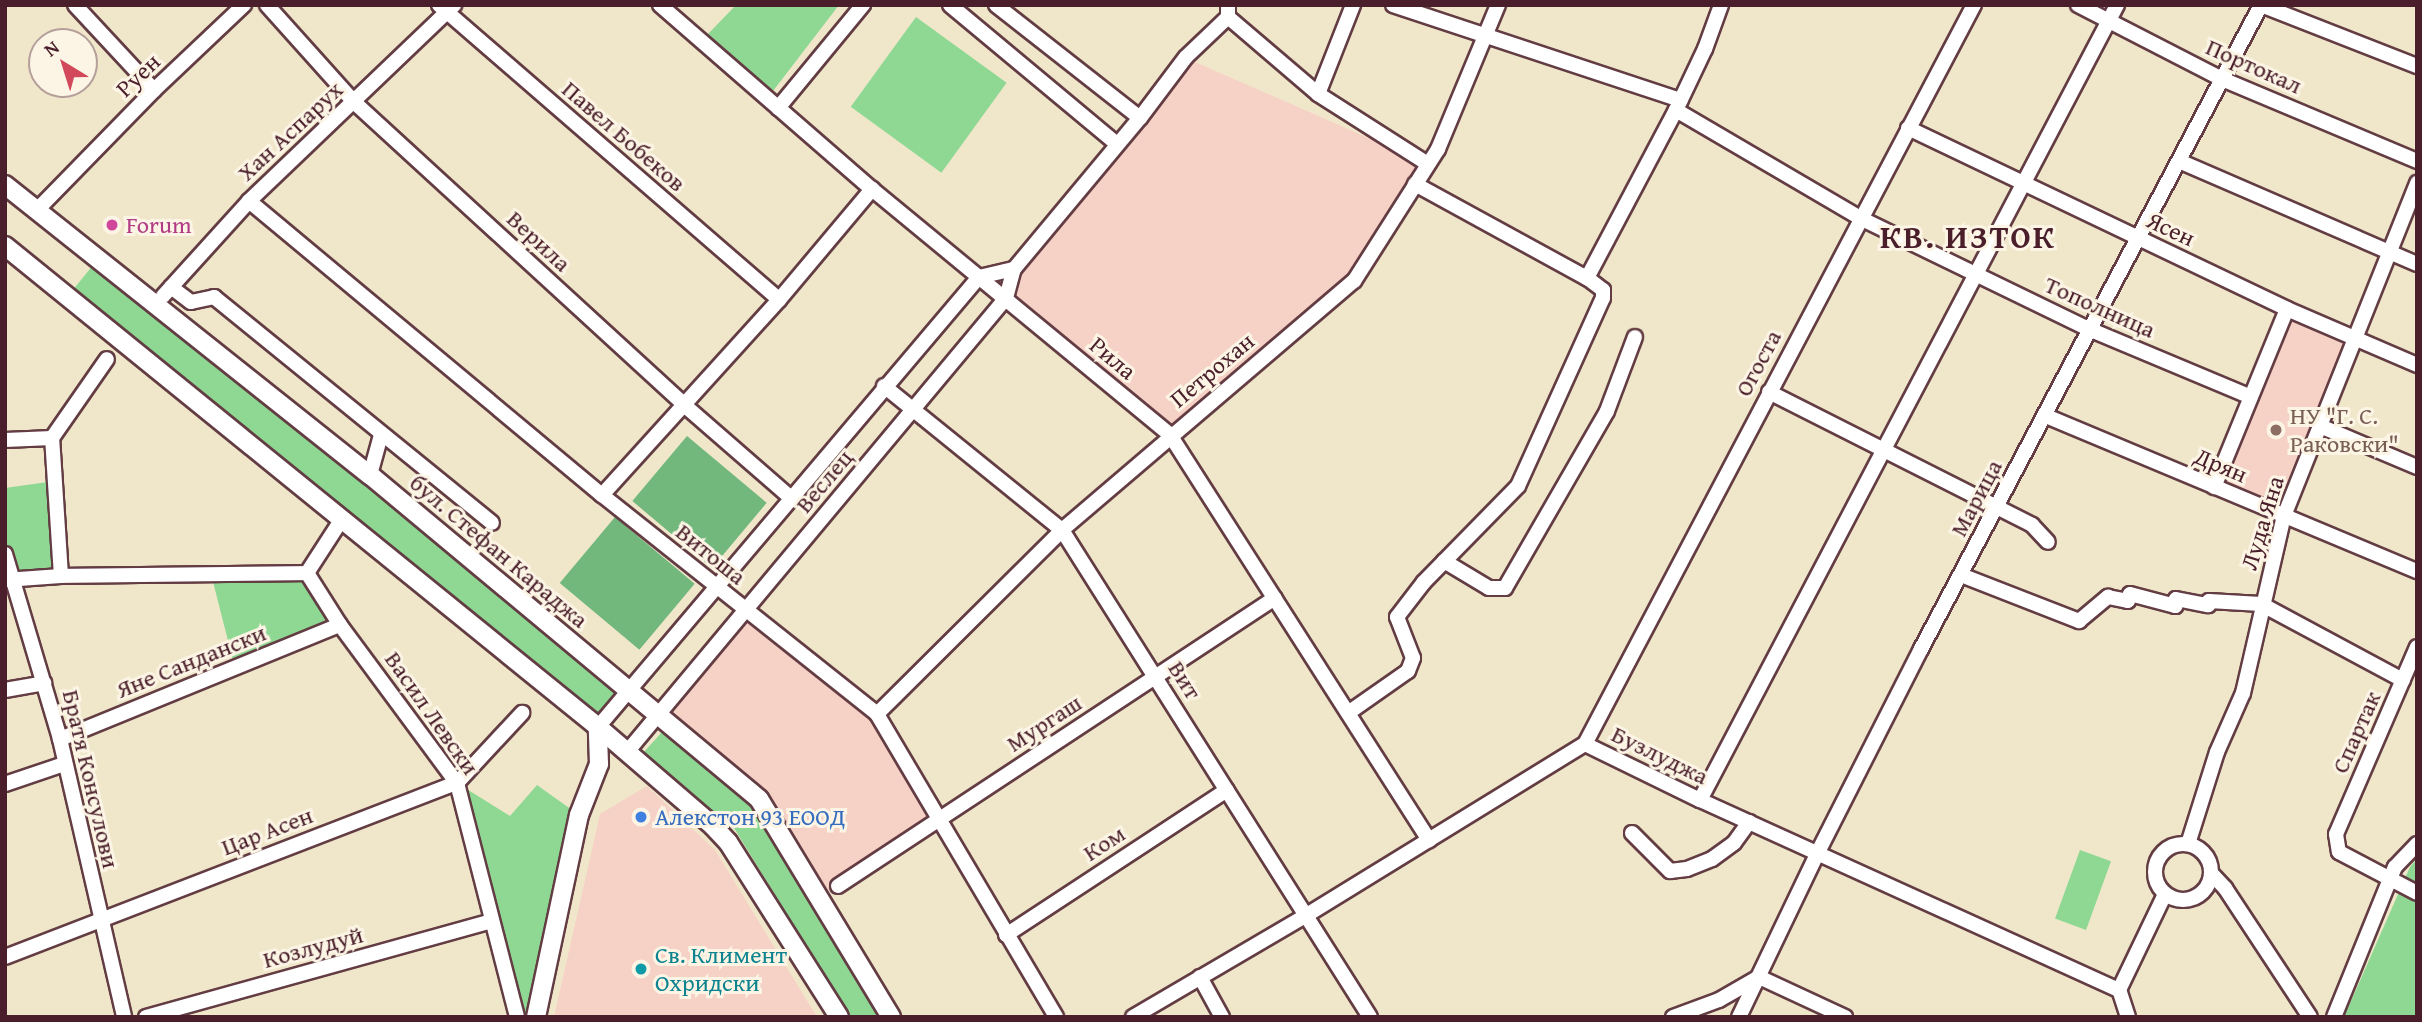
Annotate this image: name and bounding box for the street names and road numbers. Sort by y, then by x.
street label: Портокал [2202,32,2306,100]
street label: Руен [110,47,166,103]
street label: Хан Аспарух [232,75,348,187]
street label: Павел Бобеков [556,75,692,197]
street label: Верила [501,204,577,278]
street label: Ясен [2142,205,2200,253]
street label: Тополница [2040,270,2160,344]
street label: Огоста [1729,325,1787,401]
street label: Петрохан [1164,326,1260,414]
street label: Рила [1084,330,1142,386]
street label: Дрян [2190,441,2252,489]
street label: Веслец [789,444,859,518]
street label: Марица [1944,455,2008,541]
street label: бул. Стефан Караджа [404,468,594,634]
street label: Луда Яна [2234,473,2290,573]
street label: Витоша [670,517,752,591]
street label: Яне Сандански [112,618,270,704]
street label: Васил Левски [379,646,485,780]
street label: Вит [1162,656,1208,704]
street label: Братя Консулови [56,687,126,871]
street label: Спартак [2325,687,2387,777]
street label: Мургаш [1001,688,1087,758]
street label: Бузлуджа [1607,719,1713,791]
street label: Цар Асен [217,800,317,862]
street label: Ком [1078,819,1130,867]
street label: Козлудуй [260,920,366,974]

